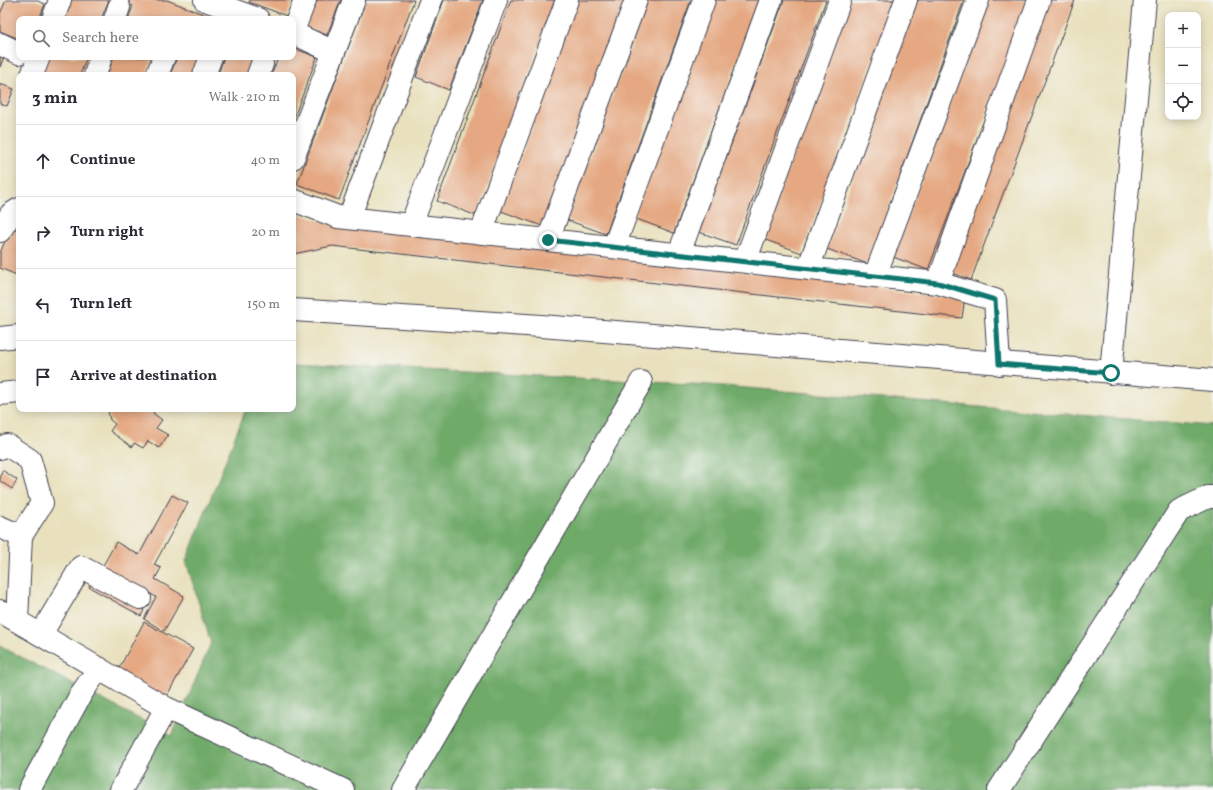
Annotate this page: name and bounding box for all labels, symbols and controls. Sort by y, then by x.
map controls [1165,12,1201,120]
button: + [1165,12,1201,48]
search box [16,16,296,60]
icon: search [30,27,52,49]
text: Search here [62,28,139,49]
button: − [1165,48,1201,84]
button: locate [1165,84,1201,120]
text: 3 min [32,87,78,110]
text: Walk · 210 m [209,89,280,107]
icon: ahead [32,150,54,172]
text: Continue [70,150,135,171]
text: 40 m [251,152,280,170]
icon: right [32,222,54,244]
text: Turn right [70,222,144,243]
text: 20 m [251,224,280,242]
route end [539,231,557,249]
icon: left [32,294,54,316]
text: Turn left [70,294,132,315]
text: 150 m [247,296,280,314]
route start [1102,364,1120,382]
icon: arrive [32,366,54,388]
text: Arrive at destination [70,366,217,387]

